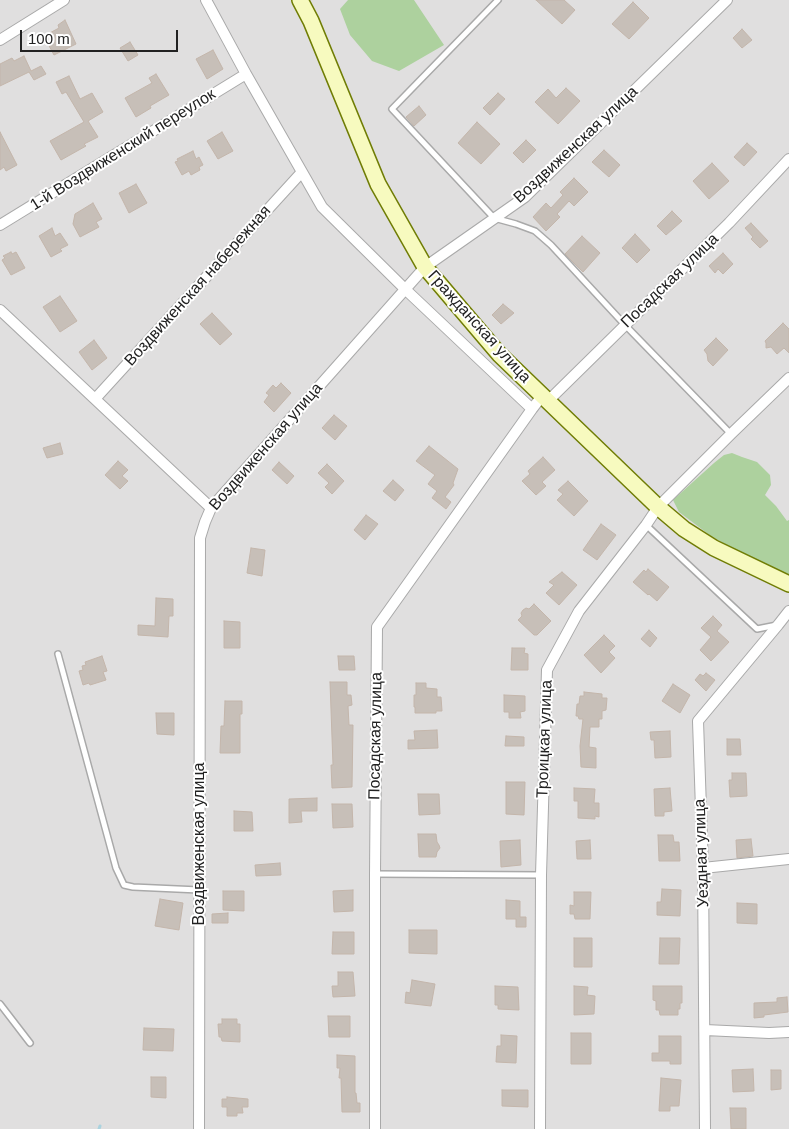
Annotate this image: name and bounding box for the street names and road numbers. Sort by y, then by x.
street label: Воздвиженская улица [510,82,642,208]
street label: 1-й Воздвиженский переулок [27,85,219,215]
street label: Воздвиженская набережная [121,202,275,370]
street label: Посадская улица [617,230,723,332]
street label: Гражданская улица [423,267,535,387]
street label: Воздвиженская улица [205,379,327,515]
street label: Посадская улица [365,672,387,800]
street label: Троицкая улица [533,680,557,798]
street label: Воздвиженская улица [190,763,210,925]
street label: Уездная улица [691,798,713,908]

